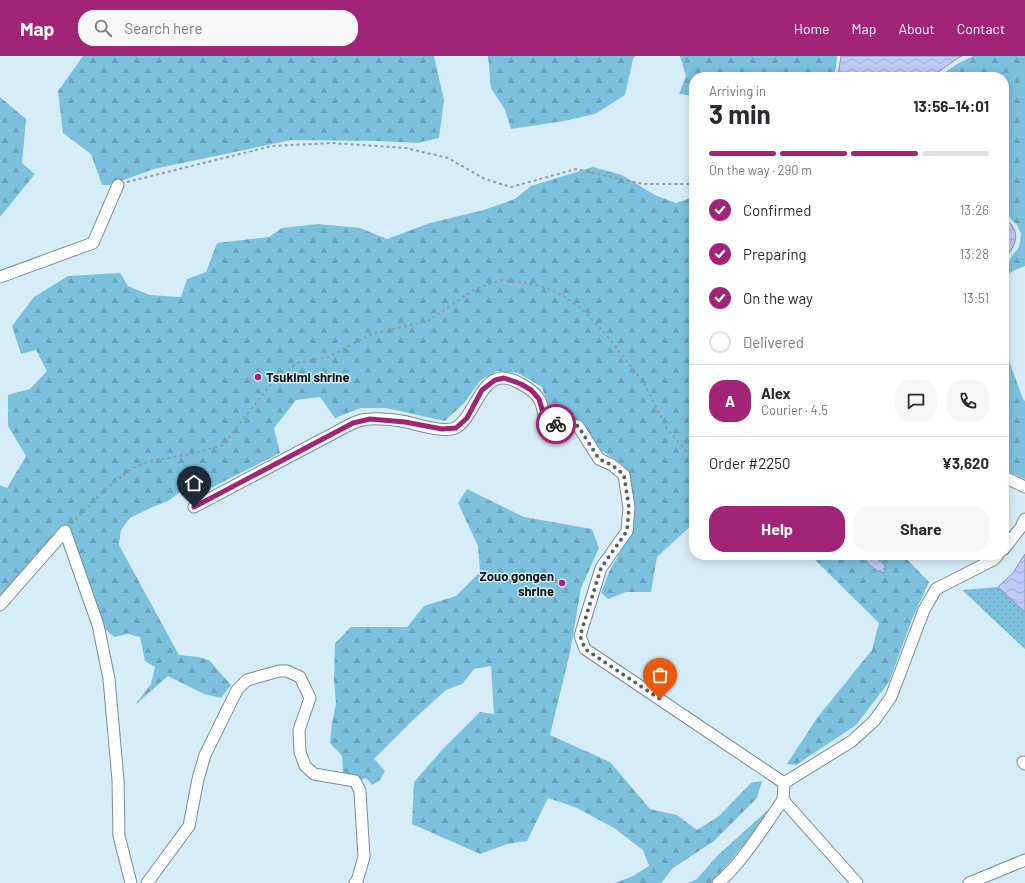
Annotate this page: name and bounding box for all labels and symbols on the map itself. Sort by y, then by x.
place label: Tsukimi shrine [266,369,350,385]
marker: Tsukimi shrine [253,372,263,382]
courier [536,404,576,444]
pin [177,466,211,507]
place label: Zouo gongen shrine [480,568,554,599]
marker: Zouo gongen shrine [557,578,567,588]
pin [643,658,677,699]

